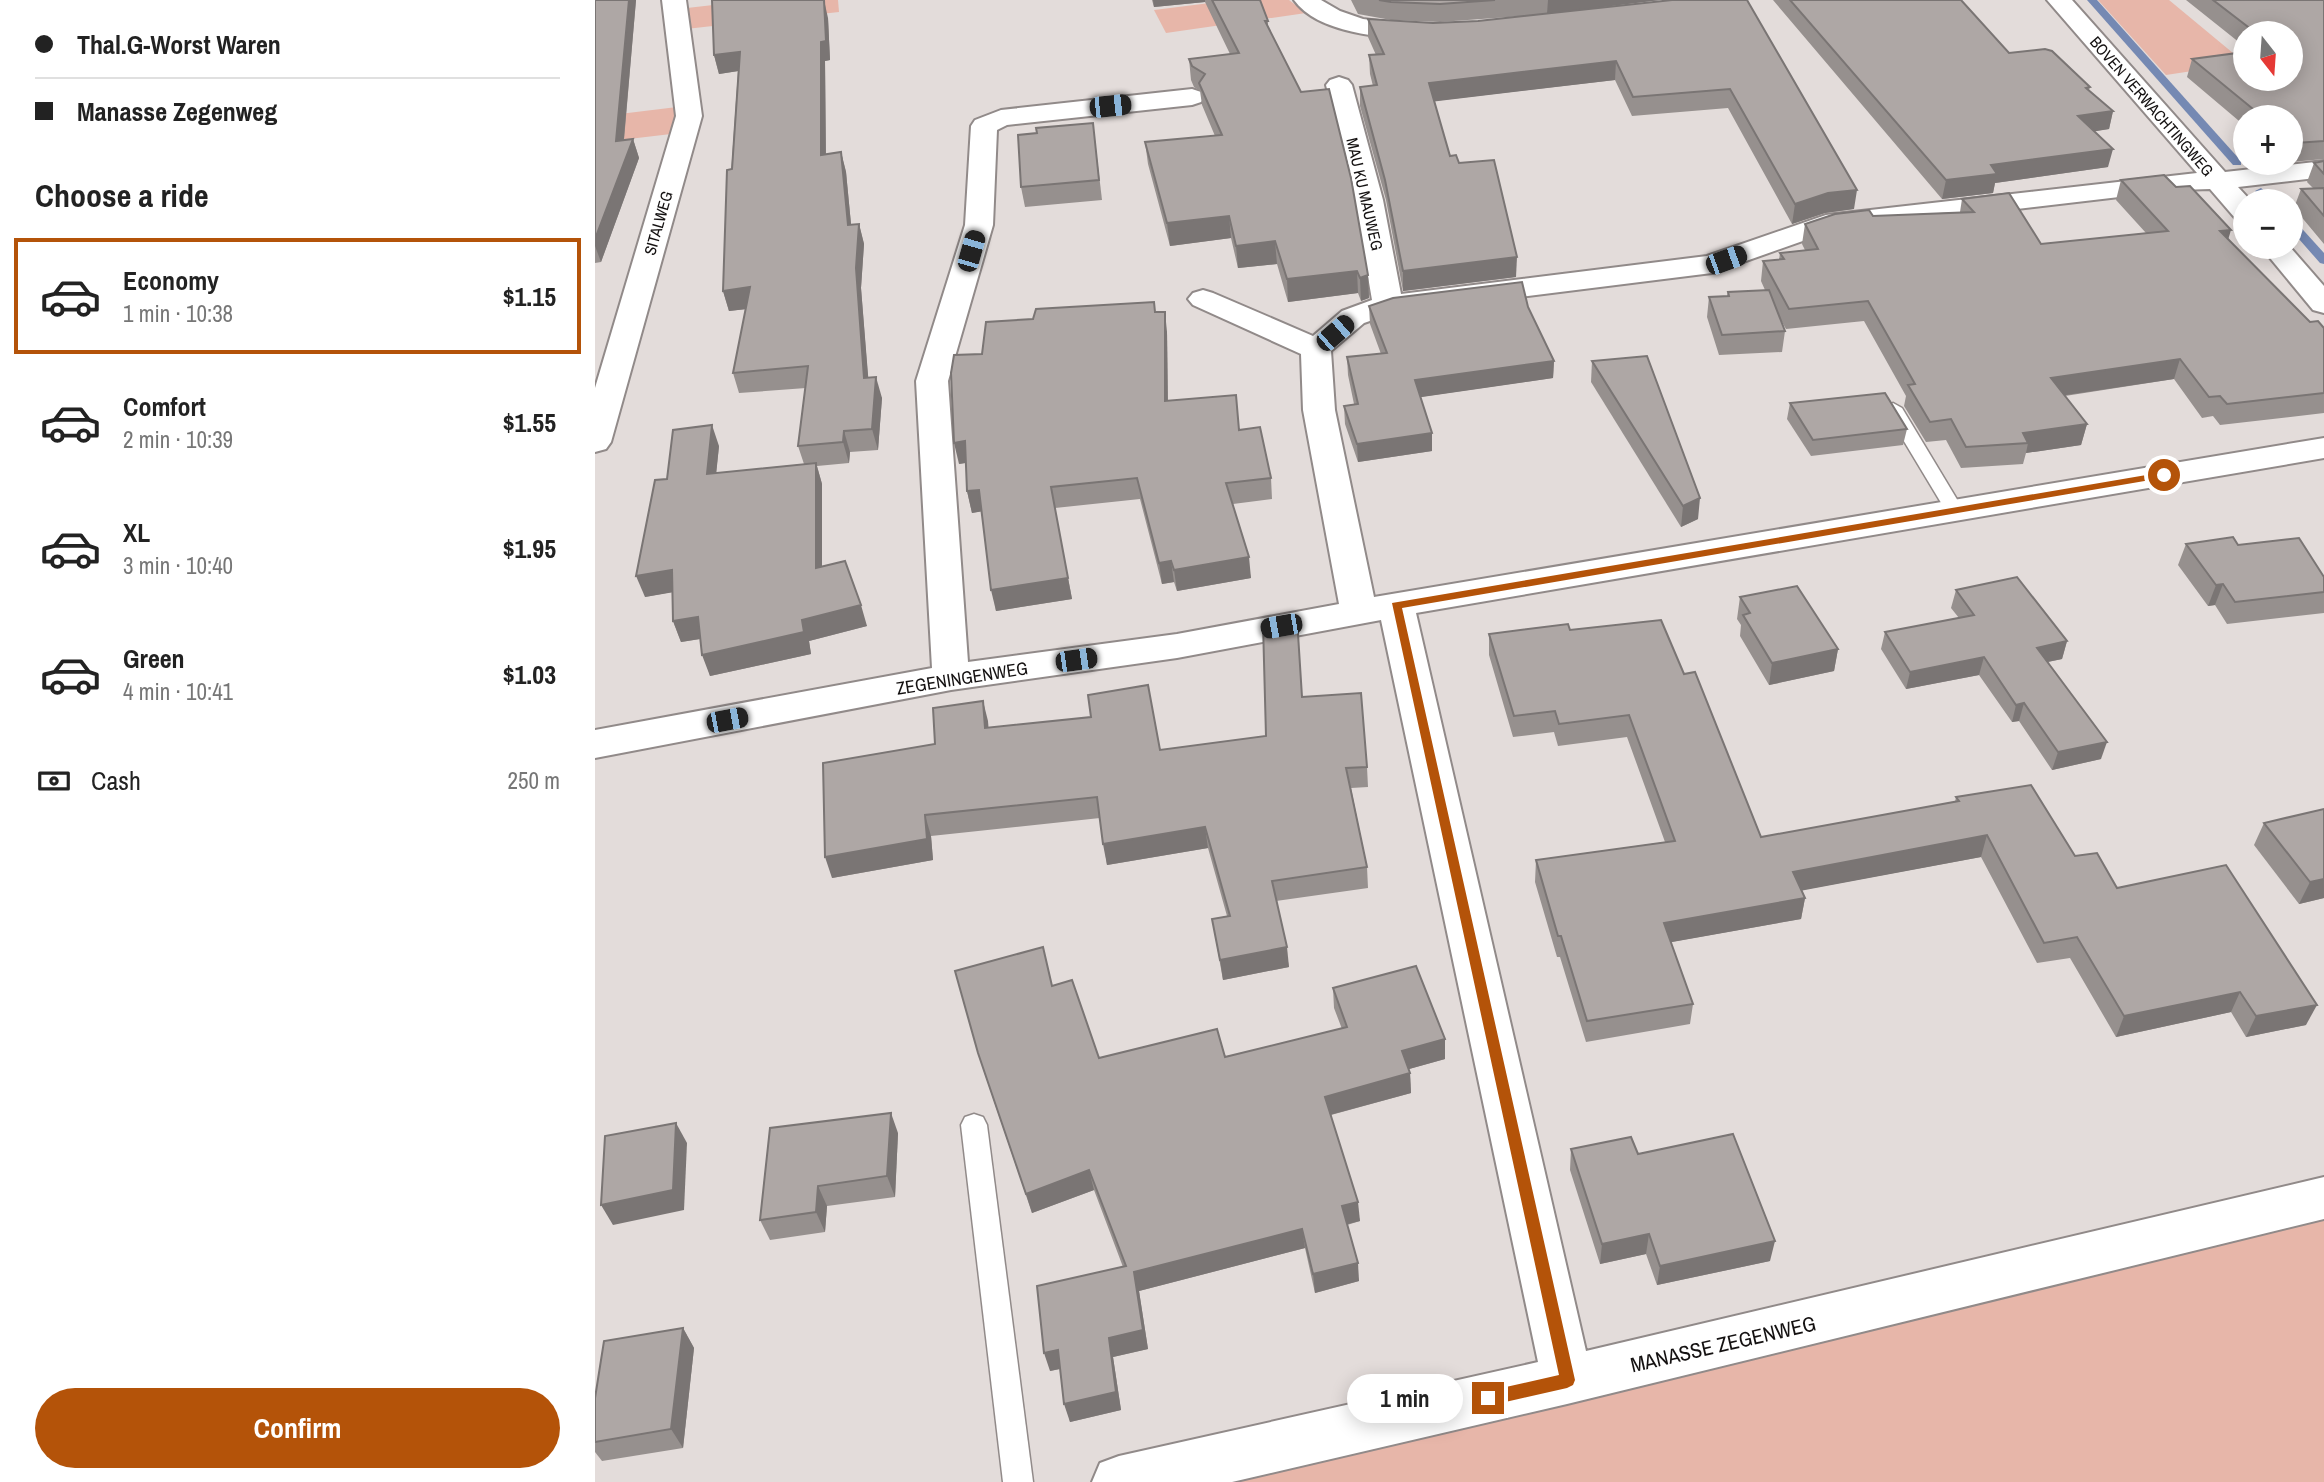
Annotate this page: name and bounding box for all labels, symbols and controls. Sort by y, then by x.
north arrow [2233,21,2303,91]
map controls [2233,21,2303,259]
text: Thal.G-Worst Waren [77,27,281,62]
street label: BOVEN VERWACHTINGWEG [2085,31,2219,181]
car [1089,93,1132,119]
text: Manasse Zegenweg [77,94,277,129]
button: + [2233,105,2303,175]
street label: MAU KU MAUWEG [1341,135,1389,253]
text: Choose a ride [35,174,209,217]
street label: SITALWEG [638,188,678,258]
button: − [2233,189,2303,259]
car [956,228,987,274]
car [1703,243,1750,277]
text: Economy [123,263,219,298]
icon: car [39,265,102,328]
text: $1.15 [503,279,556,314]
text: 1 min · 10:38 [123,298,233,329]
car [1313,311,1358,355]
text: Comfort [123,389,206,424]
icon: car [39,391,102,454]
text: $1.55 [503,405,556,440]
text: 2 min · 10:39 [123,424,233,455]
route start [2148,459,2180,491]
text: XL [123,515,150,550]
icon: car [39,517,102,580]
text: $1.95 [503,531,556,566]
text: 3 min · 10:40 [123,550,233,581]
car [1259,612,1304,640]
text: Green [123,641,185,676]
icon: car [39,643,102,706]
car [1054,647,1099,673]
street label: ZEGENINGENWEG [894,655,1030,701]
text: $1.03 [503,657,556,692]
text: 4 min · 10:41 [123,676,233,707]
car [705,706,750,734]
icon: cash [35,762,73,800]
text: Cash [91,763,141,798]
text: 250 m [508,765,560,796]
street label: MANASSE ZEGENWEG [1627,1309,1819,1379]
callout: 1 min [1348,1374,1463,1422]
route end [1472,1382,1504,1414]
text: 1 min [1380,1383,1430,1414]
button: Confirm [35,1388,560,1468]

